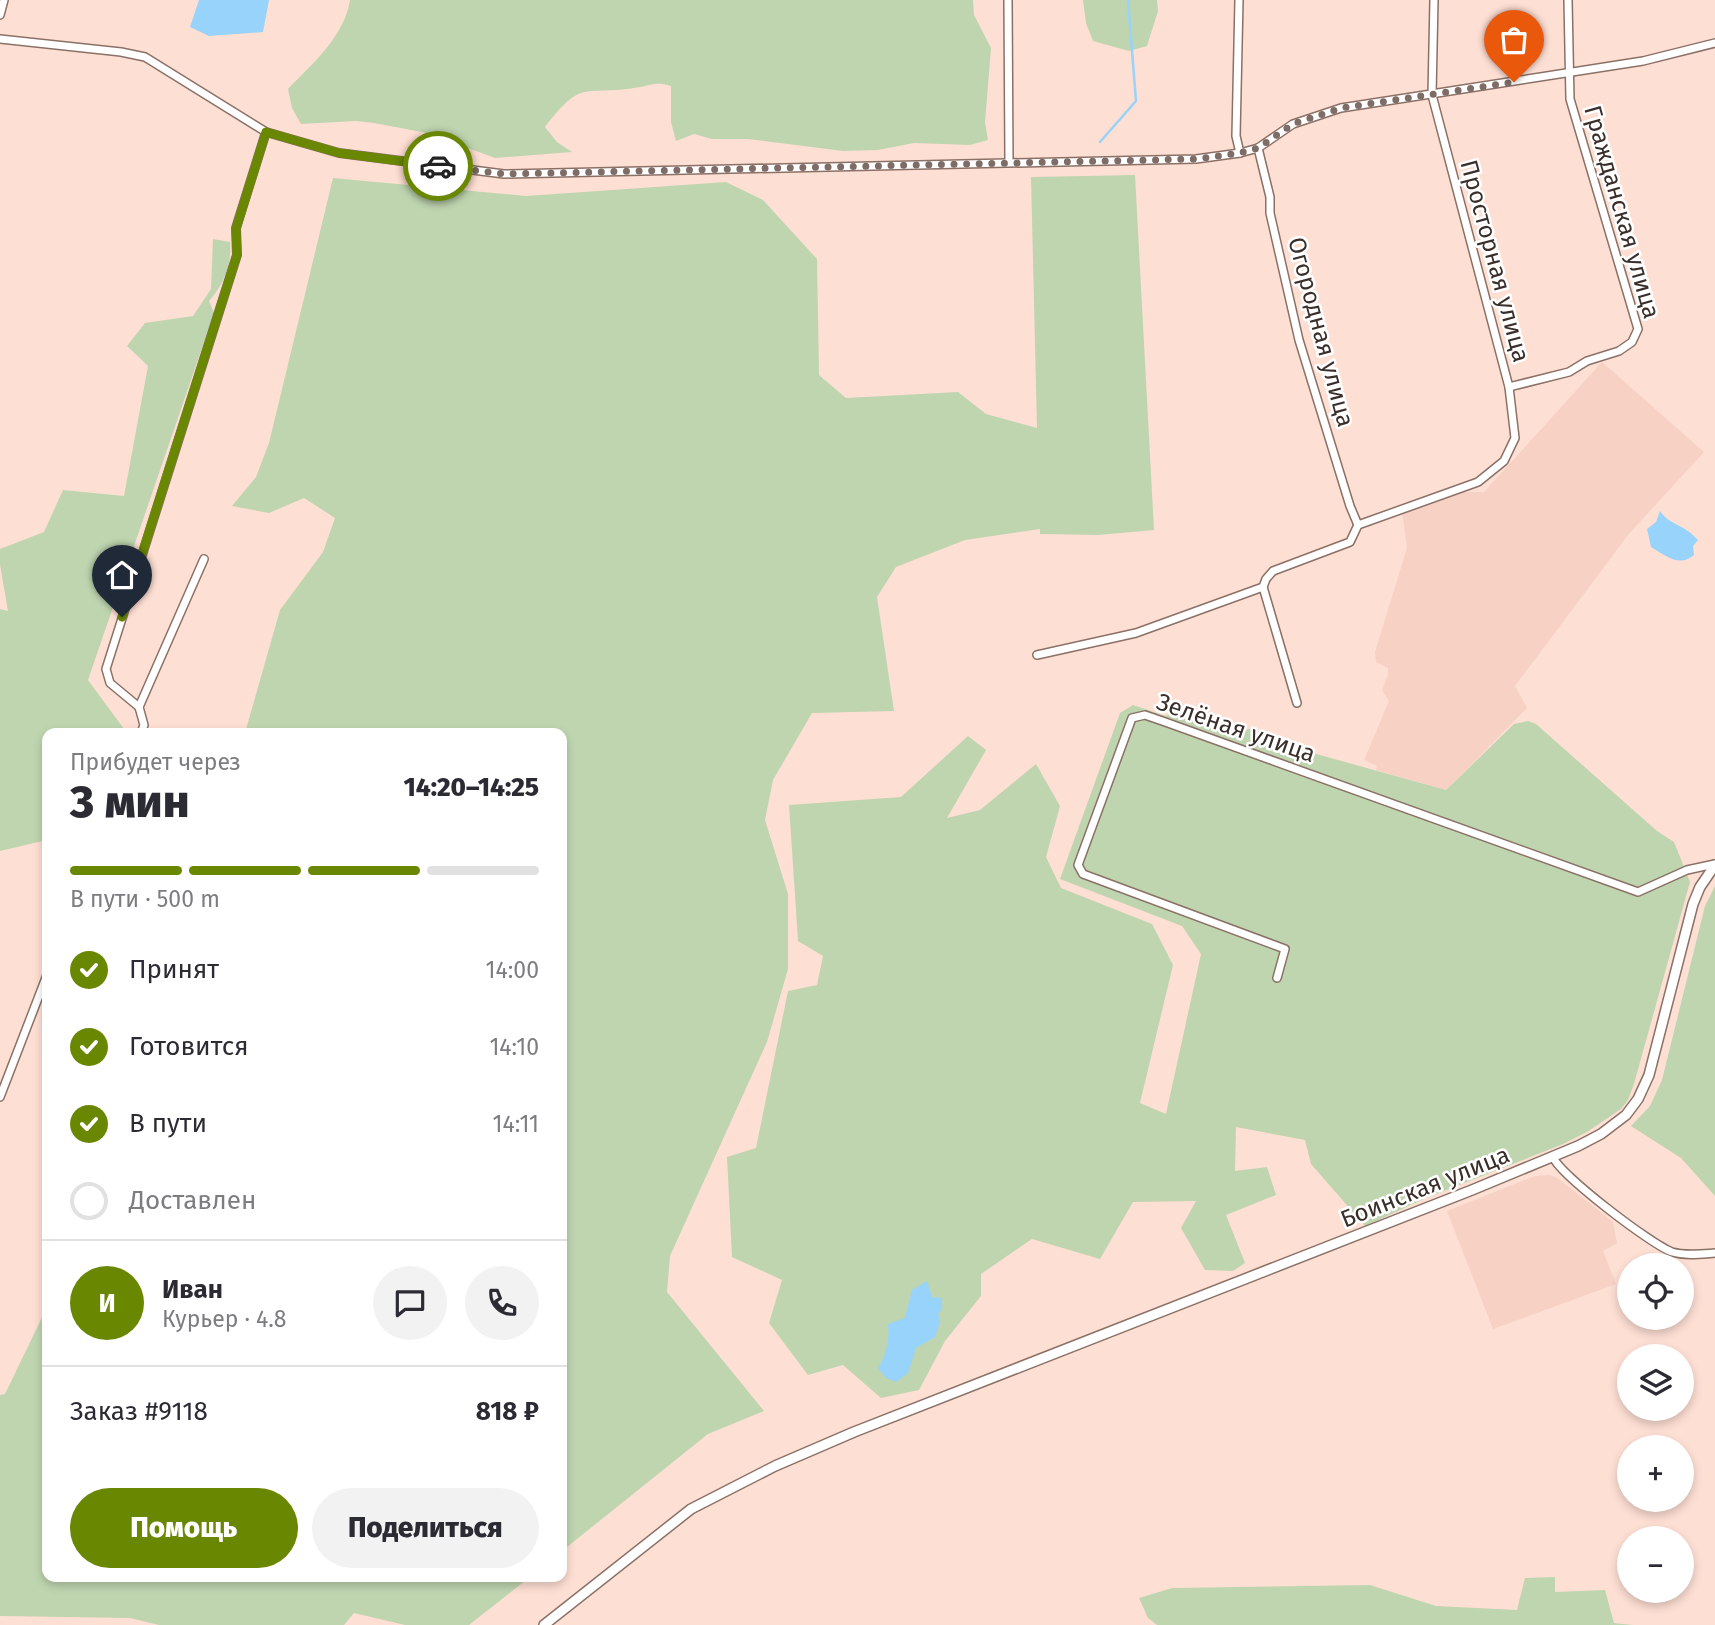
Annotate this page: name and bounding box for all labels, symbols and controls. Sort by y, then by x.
pin [1484,10,1544,82]
icon: bag [1495,21,1533,59]
street label: Гражданская улица [1578,102,1666,322]
courier [403,131,473,201]
icon: car [419,147,457,185]
street label: Просторная улица [1455,157,1535,365]
street label: Огородная улица [1282,234,1360,430]
pin [92,545,152,617]
icon: home [103,556,141,594]
street label: Зелёная улица [1153,688,1319,768]
text: Прибудет через [70,748,241,776]
text: 14:20–14:25 [403,772,539,803]
text: 3 мин [70,774,190,829]
text: В пути · 500 m [70,885,220,913]
icon: check [70,951,108,989]
text: Принят [129,954,219,985]
text: 14:00 [486,956,539,984]
icon: check [70,1028,108,1066]
text: Готовится [129,1031,249,1062]
text: 14:10 [489,1033,539,1061]
icon: check [70,1105,108,1143]
text: В пути [129,1108,207,1139]
text: 14:11 [493,1110,539,1138]
street label: Боинская улица [1336,1140,1514,1234]
text: Доставлен [129,1185,256,1216]
map controls [1617,1253,1694,1603]
button: locate [1617,1253,1694,1330]
button: chat [373,1266,447,1340]
button: phone [465,1266,539,1340]
text: Иван [162,1274,223,1305]
text: И [98,1288,116,1319]
text: Курьер · 4.8 [162,1305,287,1333]
button: layers [1617,1344,1694,1421]
text: Заказ #9118 [70,1396,208,1427]
text: 818 ₽ [476,1396,539,1427]
button: + [1617,1435,1694,1512]
button: Помощь [70,1488,298,1568]
button: Поделиться [312,1488,539,1568]
button: − [1617,1526,1694,1603]

